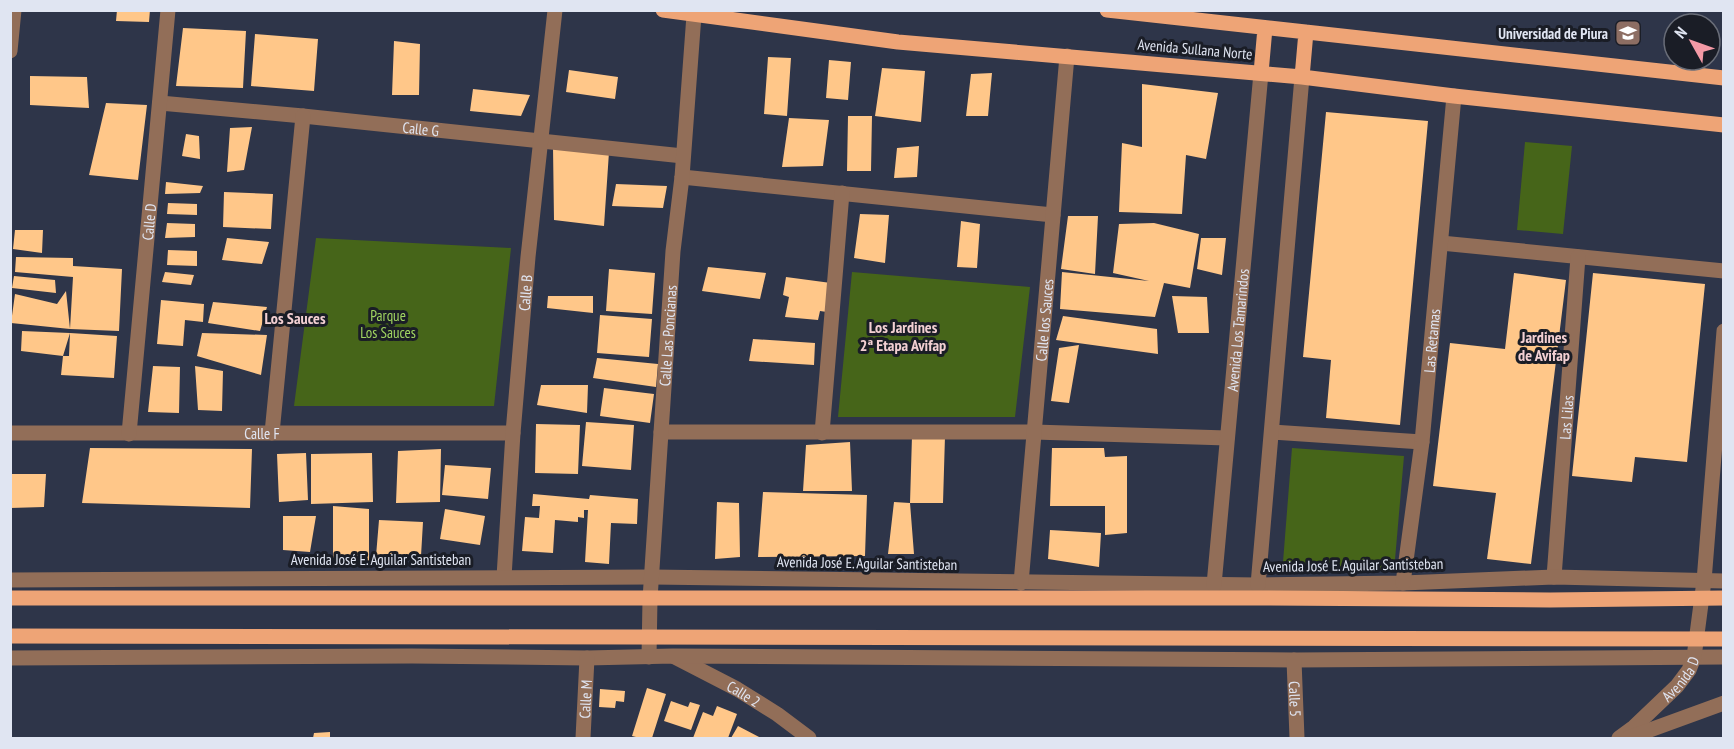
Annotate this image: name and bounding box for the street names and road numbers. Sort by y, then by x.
street label: Avenida Sullana Norte [1137,35,1253,63]
street label: Calle G [402,117,440,140]
street label: Calle D [137,203,160,241]
street label: Avenida Los Tamarindos [1222,268,1253,392]
street label: Calle B [514,274,536,312]
street label: Calle los Sauces [1031,278,1057,362]
street label: Calle Las Poncianas [655,285,680,387]
street label: Las Retamas [1419,308,1444,374]
street label: Las Lilas [1555,395,1577,440]
street label: Calle F [244,424,280,443]
street label: Avenida José E. Aguilar Santisteban [291,550,471,569]
street label: Avenida José E. Aguilar Santisteban [777,552,957,574]
street label: Avenida José E. Aguilar Santisteban [1263,554,1443,576]
street label: Avenida D [1657,653,1703,705]
street label: Calle 2 [724,676,764,711]
street label: Calle M [574,679,595,719]
street label: Calle 5 [1285,681,1306,717]

